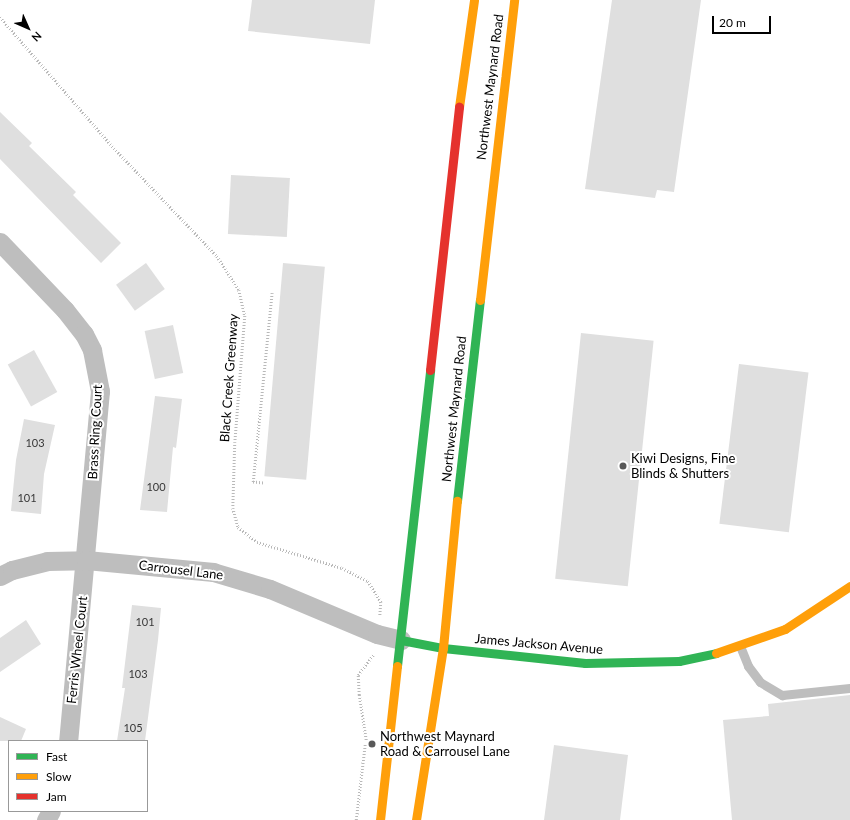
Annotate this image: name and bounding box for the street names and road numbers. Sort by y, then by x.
street label: Northwest Maynard Road [473,13,507,161]
street label: Black Creek Greenway [217,313,241,443]
street label: Northwest Maynard Road [439,335,469,483]
street label: Brass Ring Court [85,384,105,480]
street label: Carrousel Lane [138,557,224,583]
street label: Ferris Wheel Court [64,595,90,705]
street label: James Jackson Avenue [474,631,604,657]

